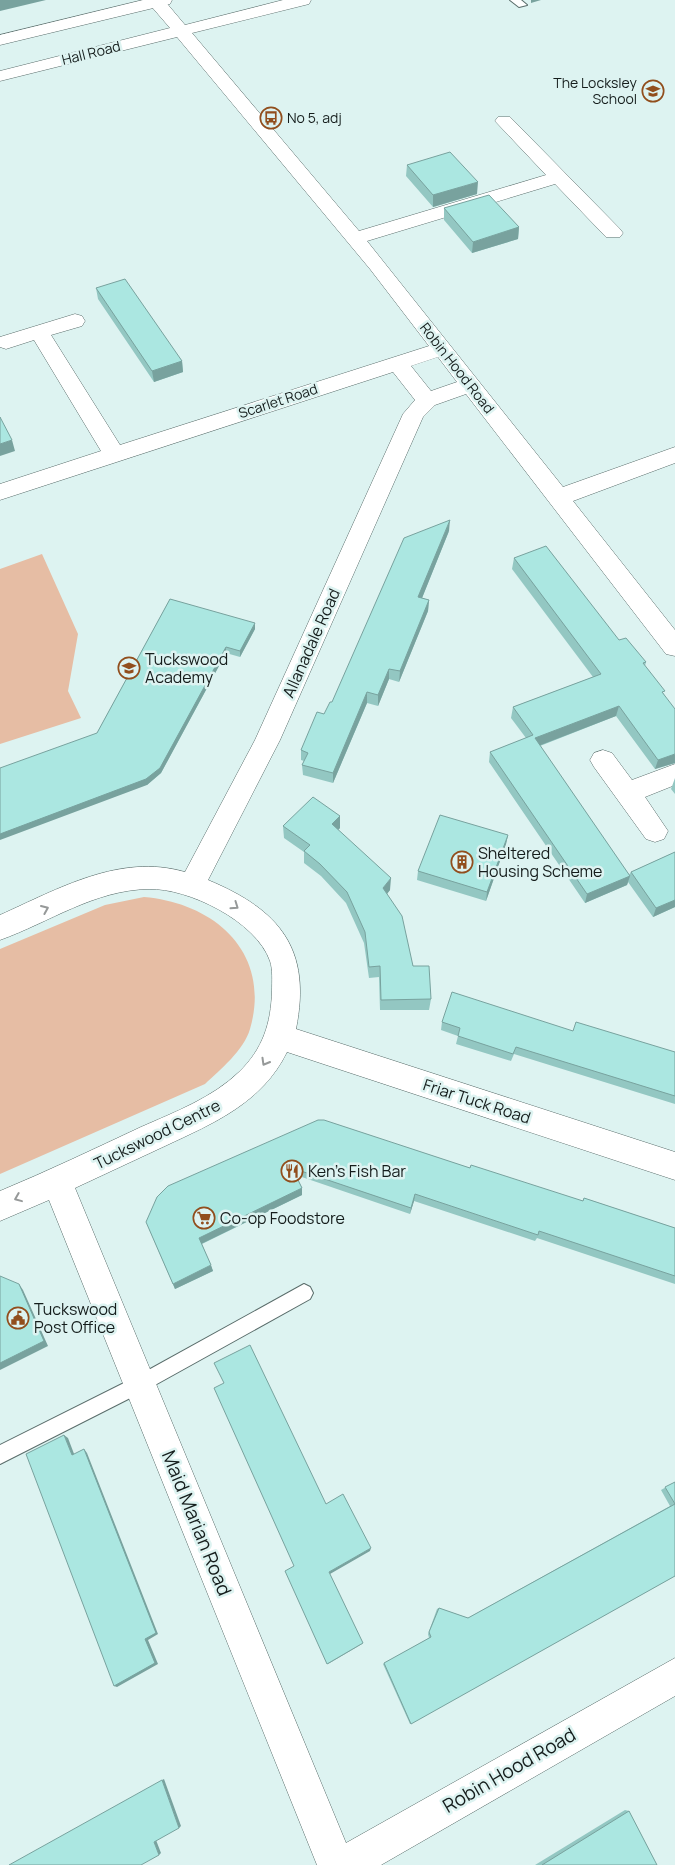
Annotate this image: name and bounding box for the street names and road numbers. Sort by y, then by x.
street label: Hall Road [60,36,122,69]
street label: Robin Hood Road [416,318,499,417]
street label: Scarlet Road [236,379,320,422]
street label: Allanadale Road [277,585,345,701]
street label: Friar Tuck Road [421,1073,533,1129]
street label: Tuckswood Centre [90,1094,224,1174]
street label: Maid Marian Road [156,1447,238,1599]
street label: Robin Hood Road [438,1721,580,1819]

